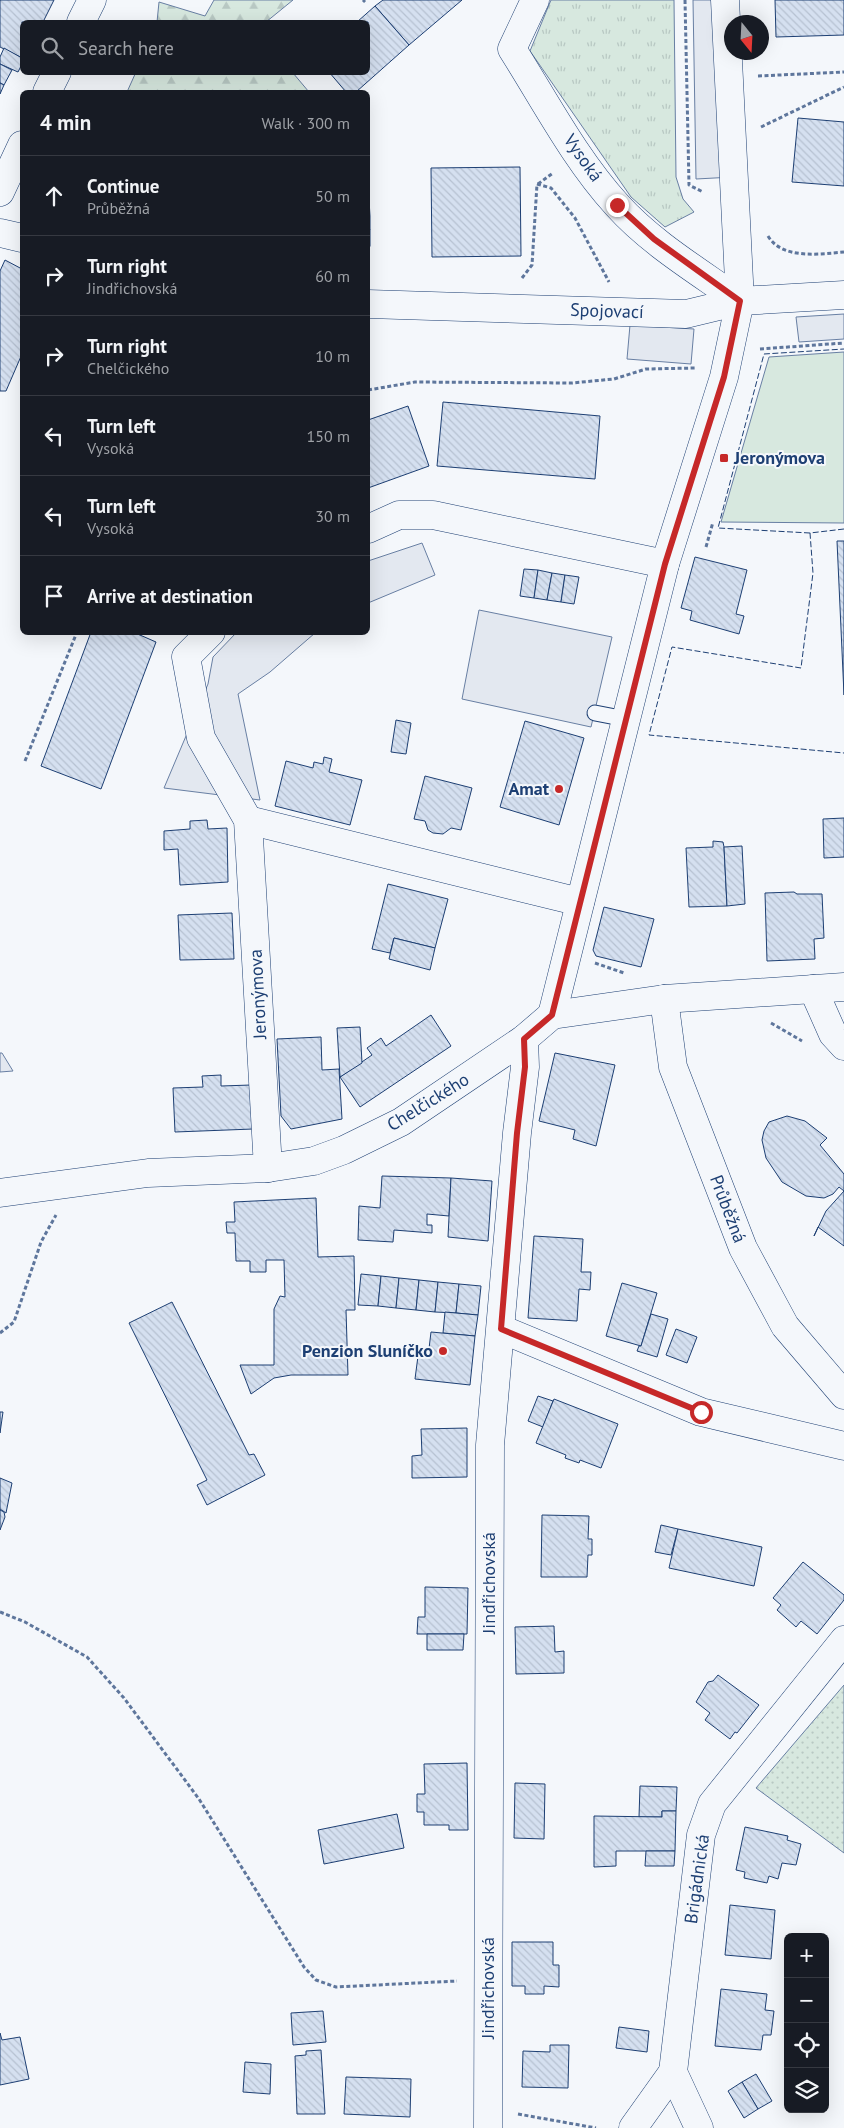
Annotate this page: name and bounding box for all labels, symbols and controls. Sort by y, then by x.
north arrow [724,15,769,60]
search box [20,20,370,75]
icon: search [38,34,66,62]
text: Search here [78,36,174,60]
text: 4 min [40,109,91,136]
text: Walk · 300 m [261,113,350,133]
street label: Vysoká [558,129,608,186]
text: Continue [87,174,159,198]
icon: ahead [40,182,68,210]
text: 50 m [315,186,350,206]
route end [606,194,629,217]
text: Průběžná [87,198,150,218]
text: Turn right [87,254,167,278]
icon: right [40,262,68,290]
text: 60 m [315,266,350,286]
text: Jindřichovská [87,278,177,298]
street label: Spojovací [570,298,644,323]
text: Turn right [87,334,167,358]
icon: right [40,342,68,370]
text: 10 m [315,346,350,366]
text: Chelčického [87,358,169,378]
text: Turn left [87,414,156,438]
icon: left [40,422,68,450]
text: 150 m [307,426,350,446]
text: Vysoká [87,438,134,458]
place label: Jeronýmova [733,446,825,469]
marker: Jeronýmova [718,452,730,464]
text: Turn left [87,494,156,518]
icon: left [40,502,68,530]
text: 30 m [315,506,350,526]
text: Vysoká [87,518,134,538]
icon: arrive [40,582,68,610]
text: Arrive at destination [87,584,253,608]
place label: Amat [508,777,550,800]
marker: Amat [553,783,565,795]
street label: Jeronýmova [244,948,271,1041]
street label: Chelčického [382,1067,473,1136]
street label: Průběžná [705,1172,752,1246]
place label: Penzion Sluníčko [302,1339,433,1362]
marker: Penzion Sluníčko [437,1345,449,1357]
route start [690,1401,713,1424]
street label: Jindřichovská [477,1532,500,1635]
street label: Brigádnická [679,1833,714,1925]
map controls [784,1933,829,2113]
button: + [784,1933,829,1978]
street label: Jindřichovská [476,1937,499,2040]
button: − [784,1978,829,2023]
button: locate [784,2023,829,2068]
button: layers [784,2068,829,2113]

